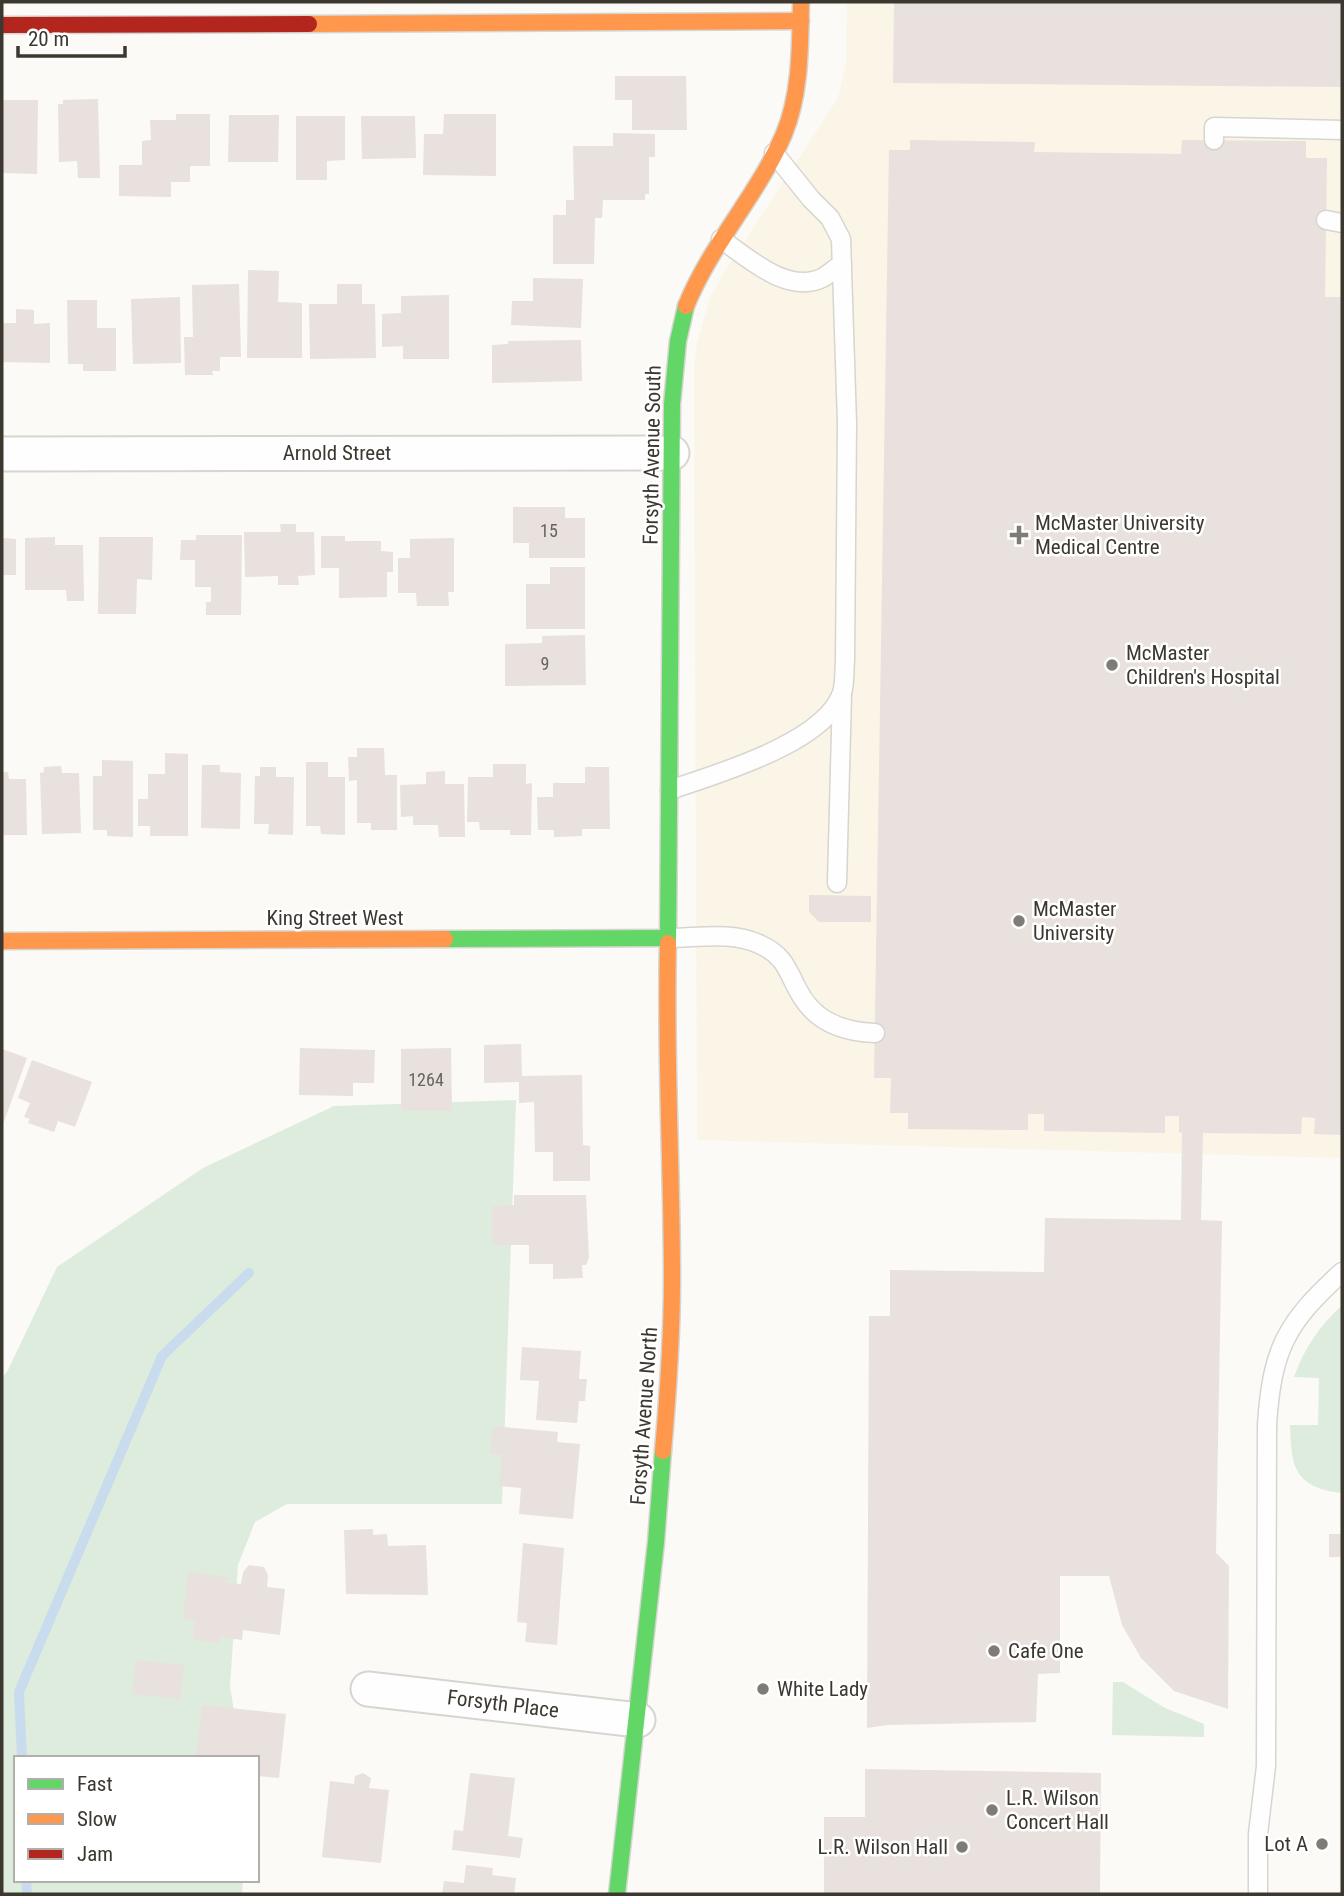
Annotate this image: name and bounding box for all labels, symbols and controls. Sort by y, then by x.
scale bar [18,14,124,58]
text: 20 m [28,27,69,51]
street label: Forsyth Avenue South [638,365,666,545]
street label: Arnold Street [283,441,391,465]
place label: McMaster University Medical Centre [1035,511,1205,559]
house number: 15 [540,520,558,541]
marker: McMaster University Medical Centre [1009,525,1029,545]
place label: McMaster Children's Hospital [1126,641,1280,689]
house number: 9 [541,653,549,674]
marker: McMaster Children's Hospital [1104,657,1120,673]
place label: McMaster University [1033,897,1117,945]
street label: King Street West [267,906,403,930]
marker: McMaster University [1011,913,1027,929]
house number: 1264 [408,1069,444,1090]
street label: Forsyth Avenue North [626,1326,662,1506]
place label: Cafe One [1008,1639,1084,1663]
marker: Cafe One [986,1643,1002,1659]
place label: White Lady [777,1677,868,1701]
marker: White Lady [755,1681,771,1697]
street label: Forsyth Place [446,1685,560,1723]
legend [14,1756,259,1882]
text: Fast [77,1772,113,1796]
place label: L.R. Wilson Concert Hall [1006,1786,1109,1834]
marker: L.R. Wilson Concert Hall [984,1802,1000,1818]
text: Slow [77,1807,117,1831]
place label: Lot A [1264,1832,1308,1856]
place label: L.R. Wilson Hall [818,1835,948,1859]
marker: Lot A [1314,1836,1330,1852]
marker: L.R. Wilson Hall [954,1839,970,1855]
text: Jam [77,1842,113,1866]

